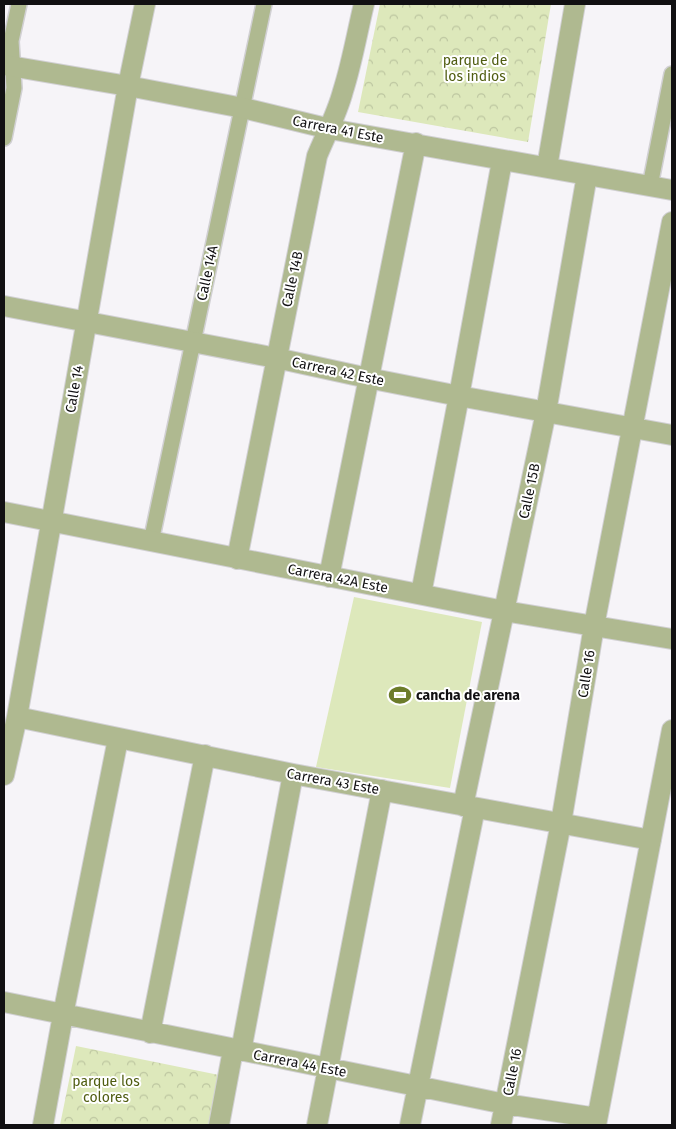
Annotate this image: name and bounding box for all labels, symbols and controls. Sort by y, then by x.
park label: parque de los indios [443,52,507,85]
street label: Carrera 41 Este [291,112,385,147]
street label: Calle 14A [193,244,222,302]
street label: Calle 14B [278,250,307,309]
street label: Carrera 42 Este [290,353,386,390]
street label: Calle 14 [62,363,87,414]
street label: Calle 15B [515,462,544,520]
street label: Carrera 42A Este [286,560,390,597]
street label: Calle 16 [574,649,599,699]
sports icon: cancha de arena [387,682,413,708]
place label: cancha de arena [416,687,520,704]
street label: Carrera 43 Este [285,765,381,798]
street label: Carrera 44 Este [252,1046,348,1081]
street label: Calle 16 [500,1047,525,1097]
park label: parque los colores [72,1073,140,1106]

